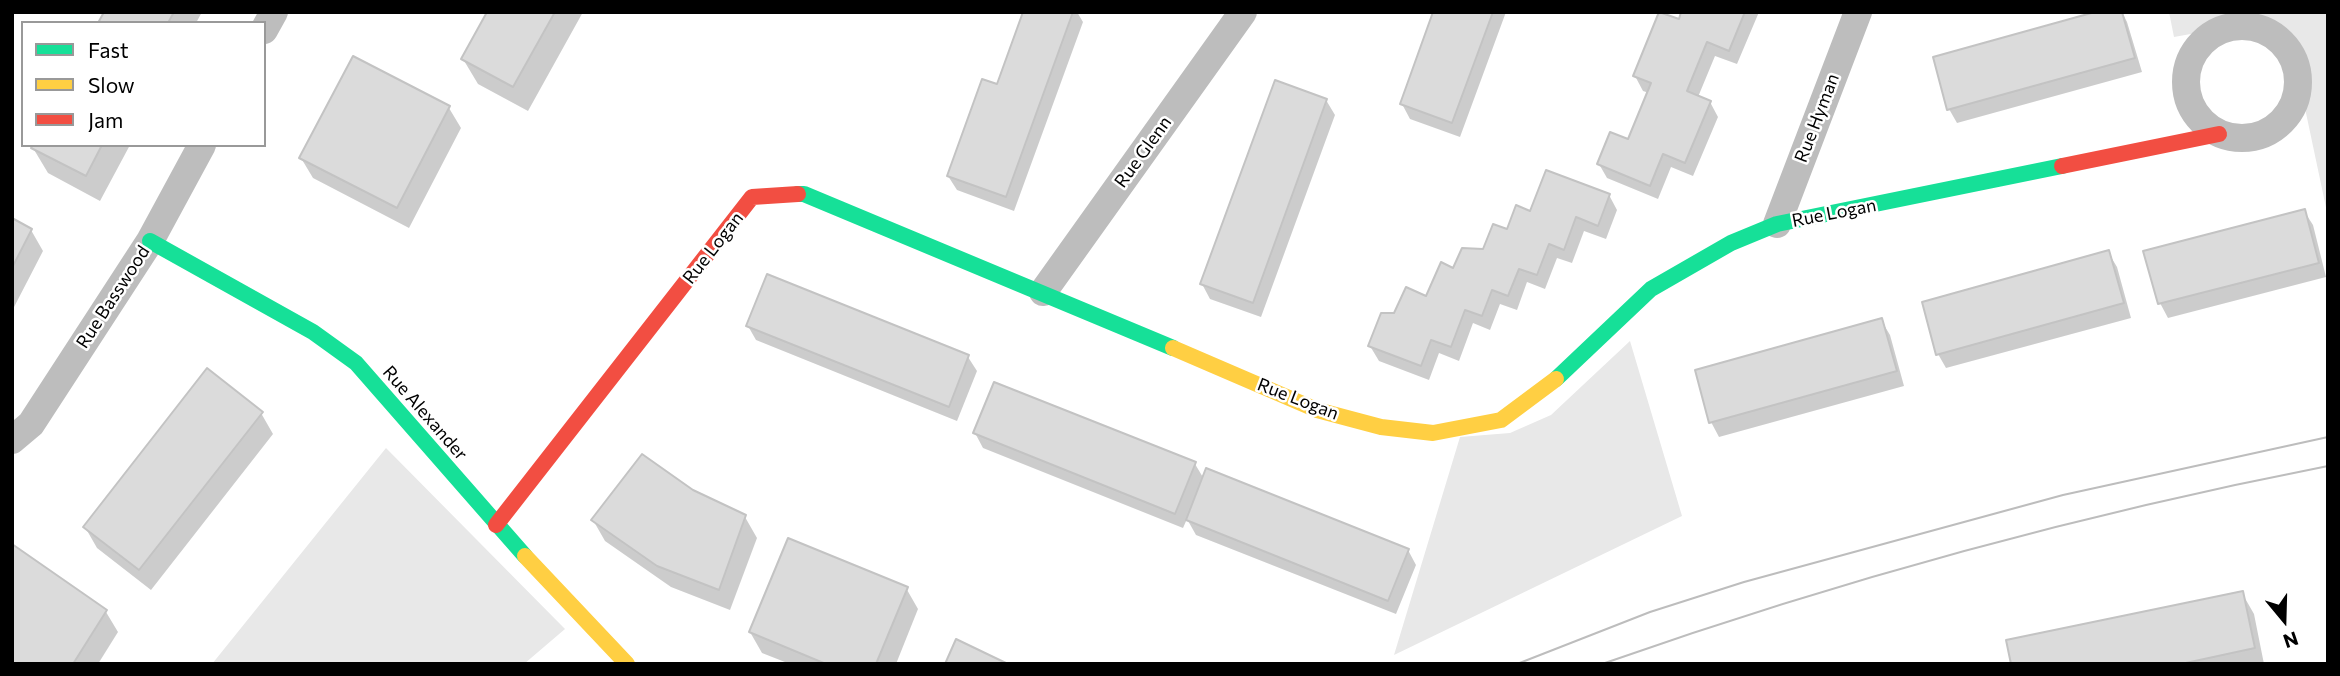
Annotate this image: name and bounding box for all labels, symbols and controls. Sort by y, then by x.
legend [21,21,266,147]
text: Fast [88,37,129,62]
street label: Rue Hyman [1790,71,1844,165]
text: Slow [88,72,135,97]
text: Jam [88,107,123,132]
street label: Rue Glenn [1110,112,1176,192]
street label: Rue Logan [1790,194,1878,232]
street label: Rue Logan [678,208,748,288]
street label: Rue Basswood [72,242,154,352]
street label: Rue Alexander [378,361,472,465]
street label: Rue Logan [1254,374,1342,424]
north arrow [2249,585,2319,655]
text: N [2281,627,2301,654]

